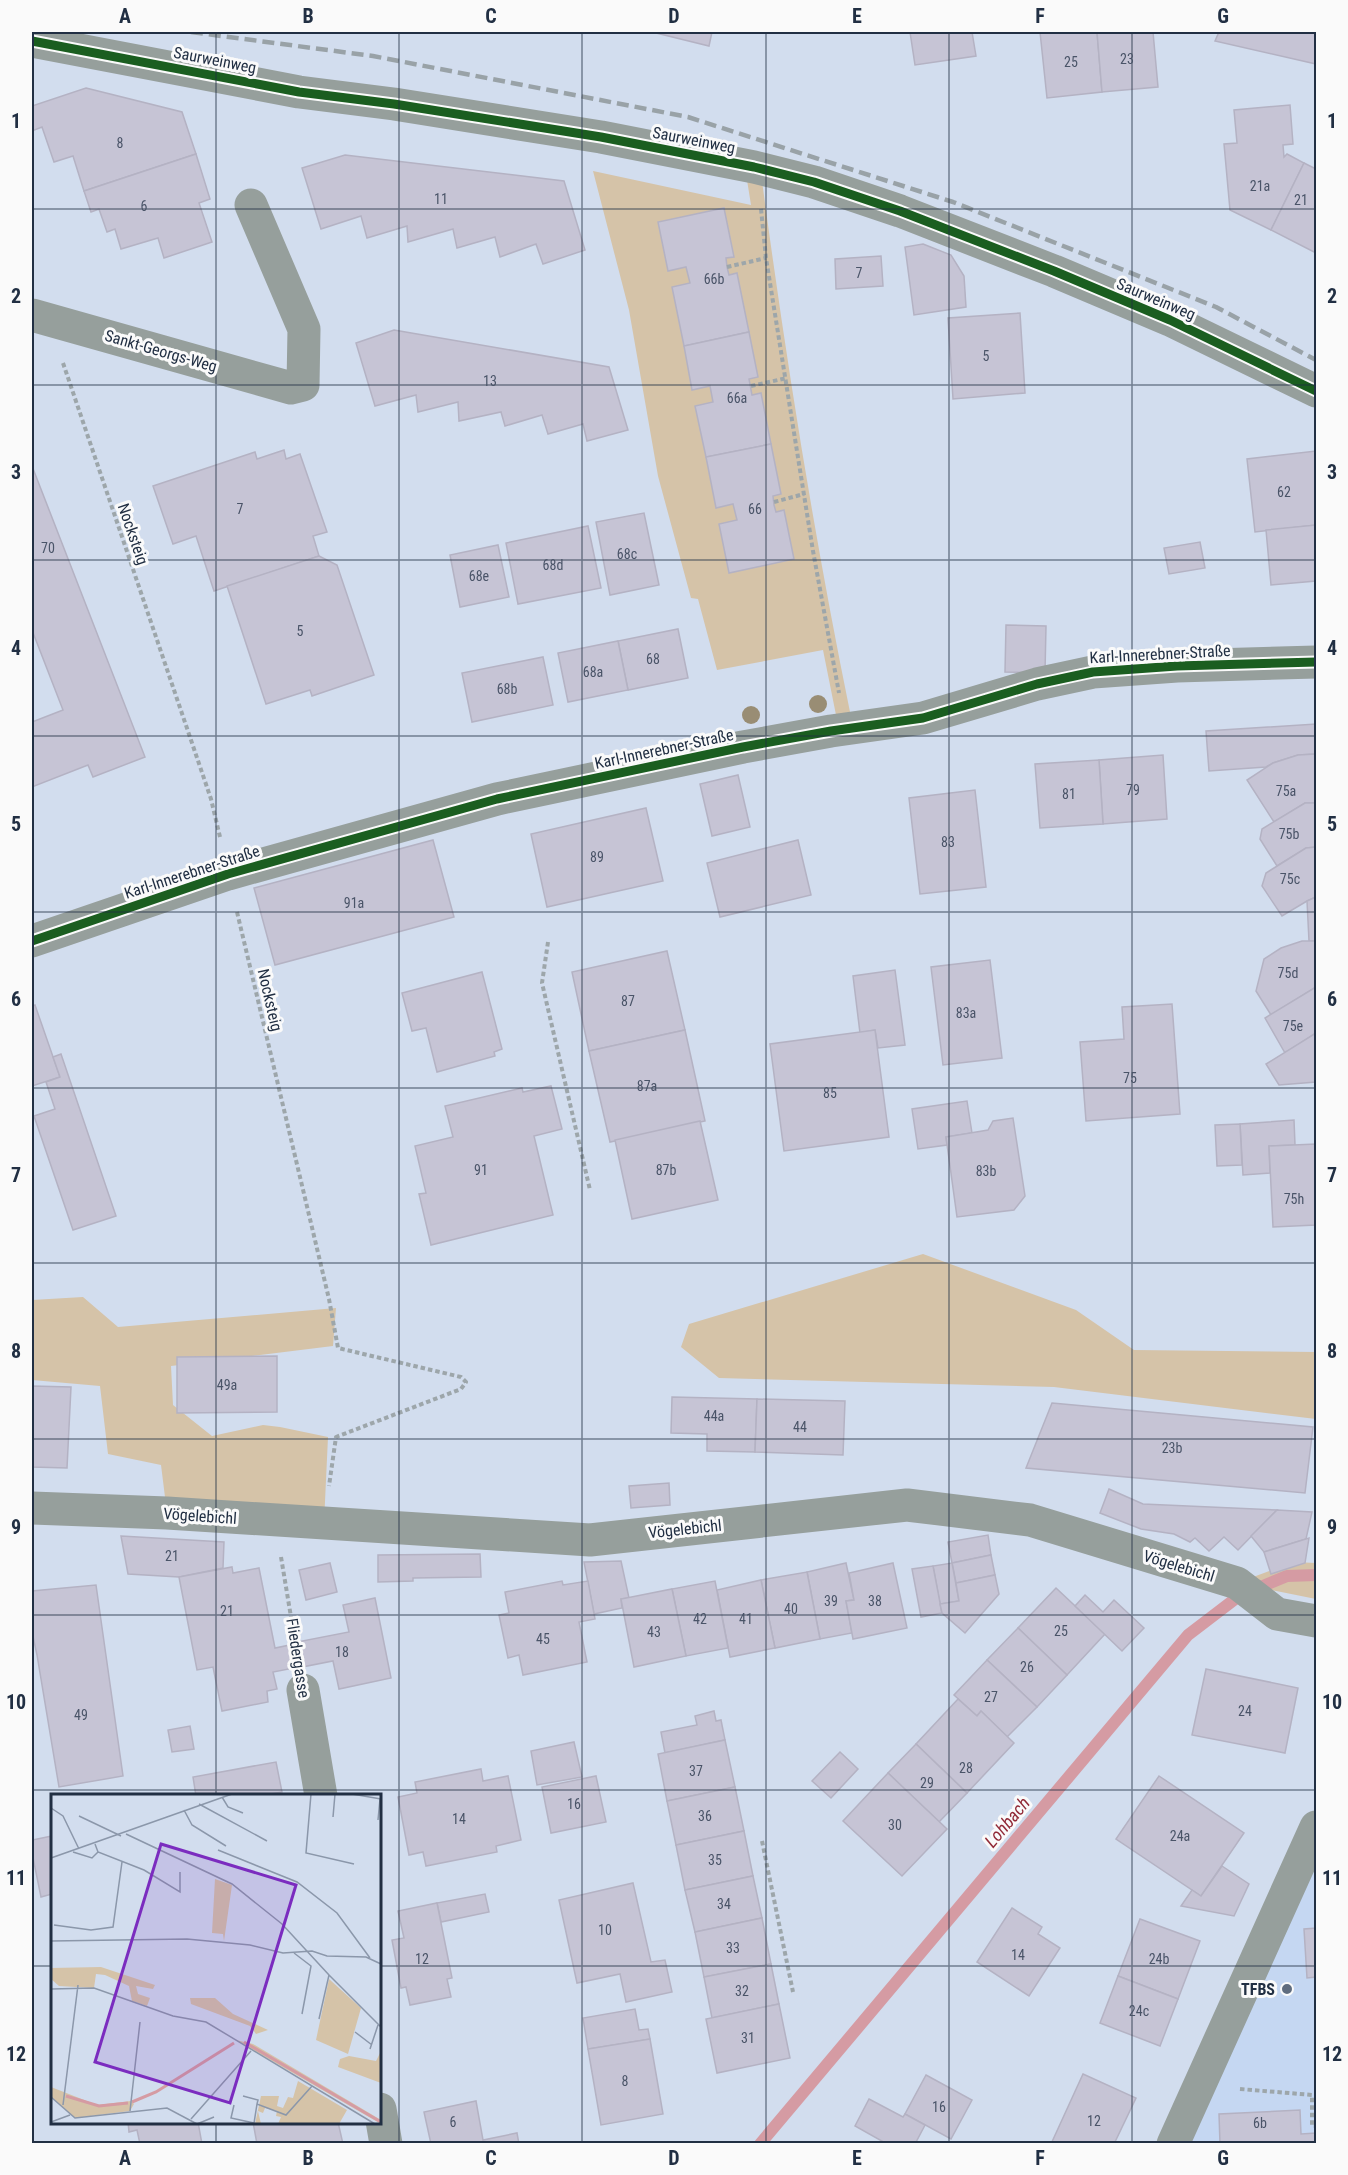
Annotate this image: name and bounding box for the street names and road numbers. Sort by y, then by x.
street label: Saurweinweg [172,43,258,77]
street label: Saurweinweg [651,123,737,157]
street label: Saurweinweg [1114,274,1198,324]
street label: Sankt-Georgs-Weg [103,326,219,376]
street label: Nocksteig [114,501,152,567]
street label: Karl-Innerebner-Straße [1089,641,1231,667]
street label: Karl-Innerebner-Straße [593,725,735,773]
street label: Karl-Innerebner-Straße [122,841,262,903]
street label: Nocksteig [254,967,286,1033]
street label: Vögelebichl [163,1504,237,1528]
street label: Vögelebichl [647,1516,723,1542]
street label: Vögelebichl [1141,1546,1217,1586]
street label: Fliedergasse [282,1617,314,1699]

